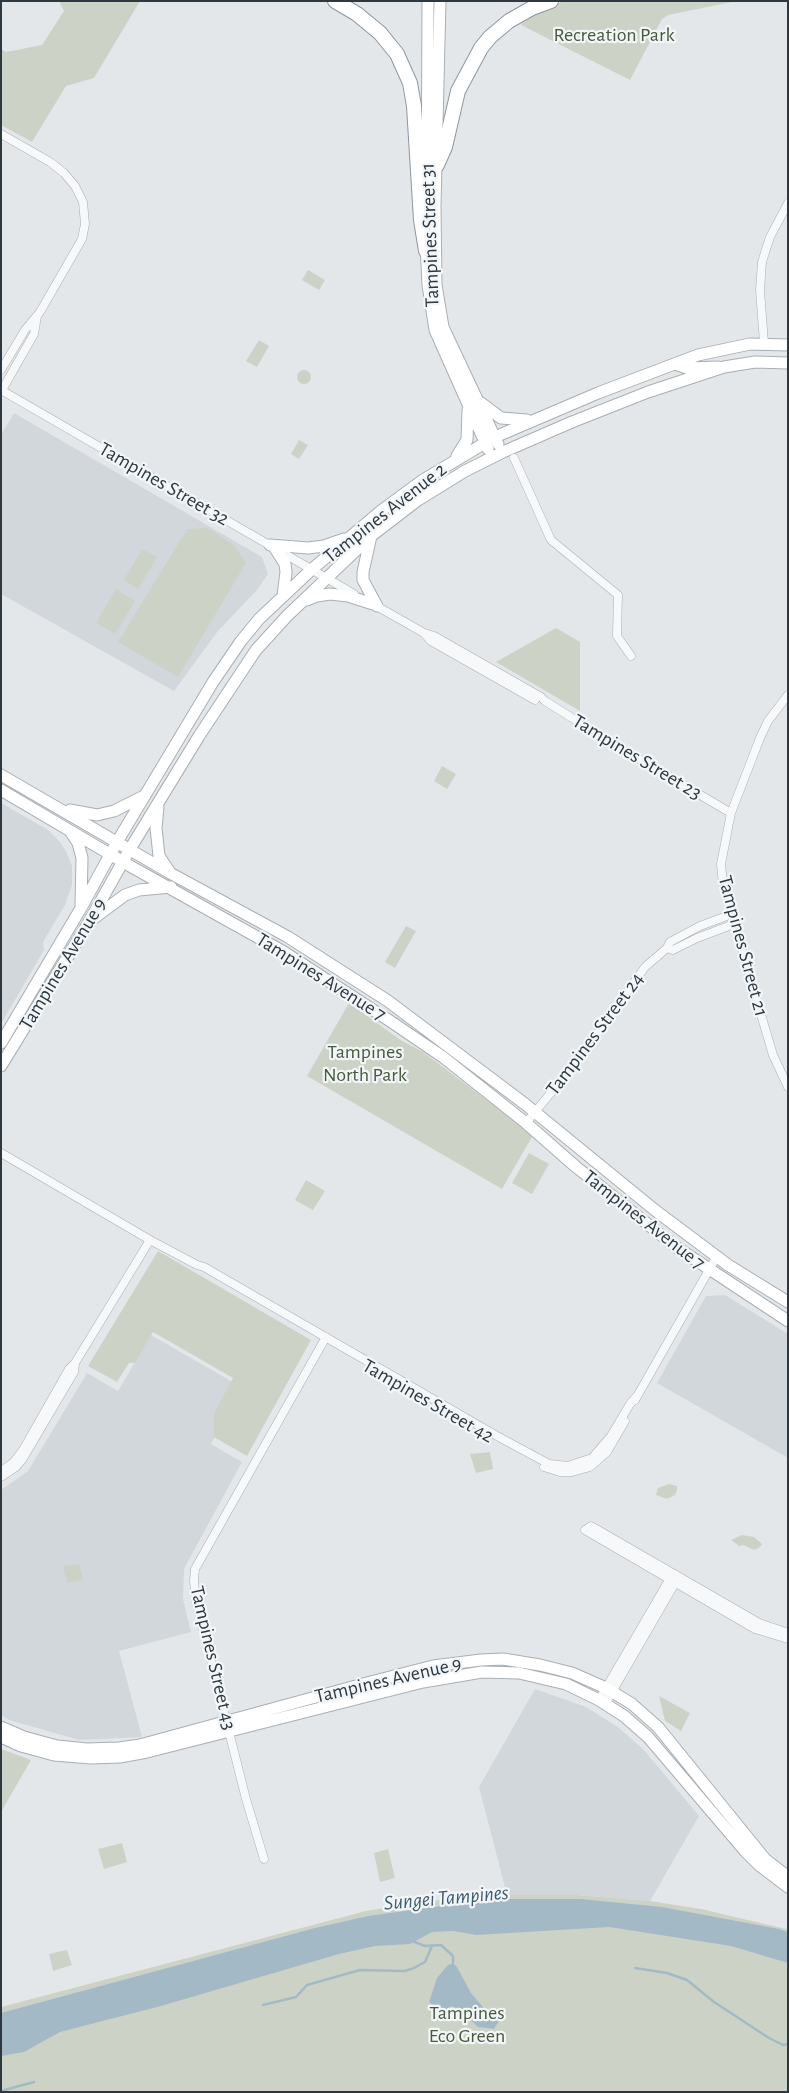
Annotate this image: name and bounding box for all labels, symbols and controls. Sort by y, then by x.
park label: Recreation Park [554,23,674,47]
street label: Tampines Street 31 [415,162,445,308]
street label: Tampines Street 32 [95,437,233,531]
street label: Tampines Avenue 2 [319,458,451,568]
street label: Tampines Street 23 [568,709,706,805]
street label: Tampines Street 21 [713,873,773,1019]
street label: Tampines Avenue 9 [14,894,112,1034]
street label: Tampines Avenue 7 [252,927,390,1027]
street label: Tampines Street 24 [541,968,649,1100]
park label: Tampines North Park [323,1040,407,1087]
street label: Tampines Avenue 7 [578,1165,710,1275]
street label: Tampines Street 42 [358,1354,498,1448]
street label: Tampines Street 43 [185,1584,241,1732]
street label: Tampines Avenue 9 [312,1651,464,1709]
water label: Sungei Tampines [383,1880,509,1916]
park label: Tampines Eco Green [429,2001,505,2048]

